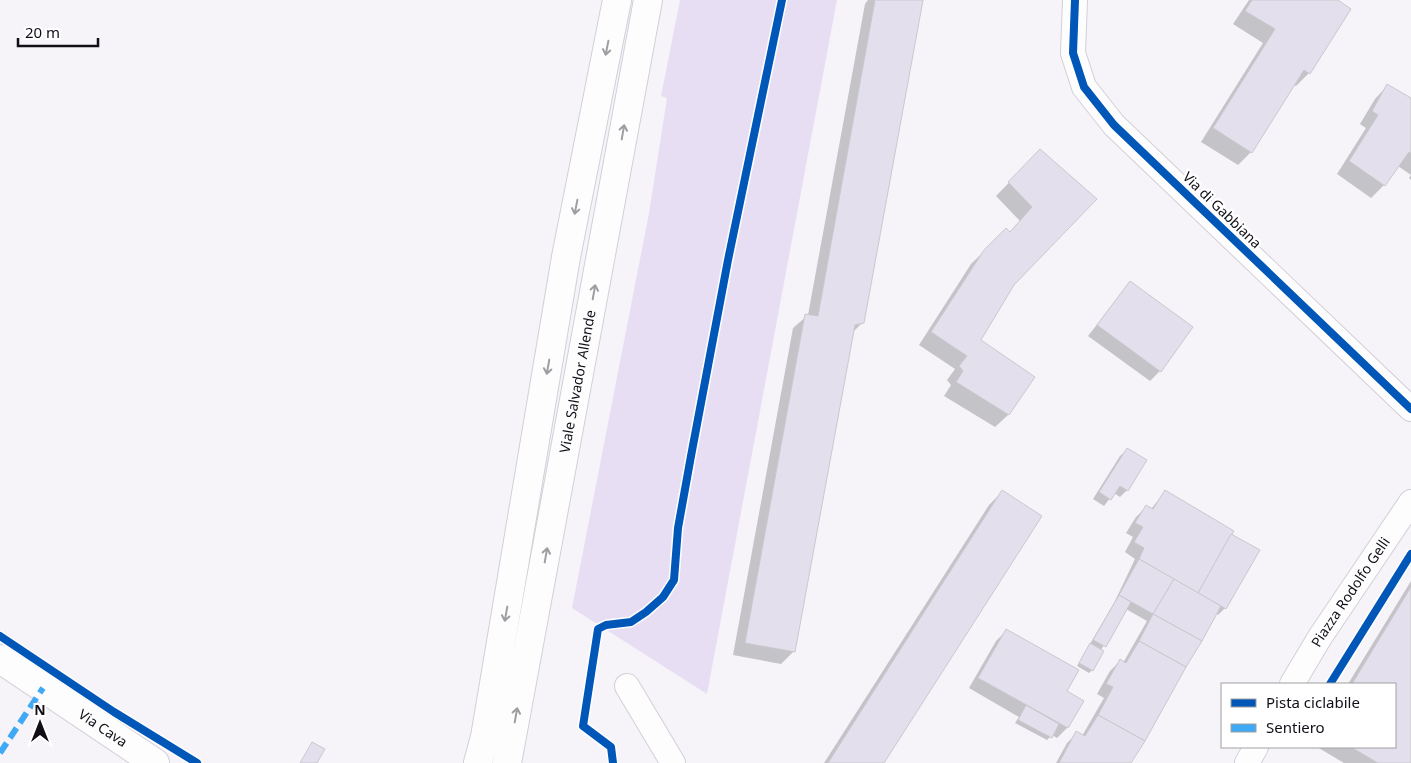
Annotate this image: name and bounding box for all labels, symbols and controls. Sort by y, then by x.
scale bar [18,15,98,47]
text: 20 m [25,22,60,42]
one-way arrow [602,39,612,55]
one-way arrow [619,125,629,141]
street label: Via di Gabbiana [1179,167,1266,252]
one-way arrow [571,199,580,215]
one-way arrow [590,285,599,301]
street label: Viale Salvador Allende [554,308,600,454]
one-way arrow [542,359,552,375]
street label: Piazza Rodolfo Gelli [1306,533,1394,650]
one-way arrow [541,548,551,564]
one-way arrow [500,605,510,621]
legend [1221,683,1396,748]
text: Pista ciclabile [1266,692,1360,712]
north arrow [15,698,65,748]
text: N [34,700,46,719]
street label: Via Cava [75,704,131,751]
one-way arrow [512,707,522,723]
text: Sentiero [1266,717,1325,737]

